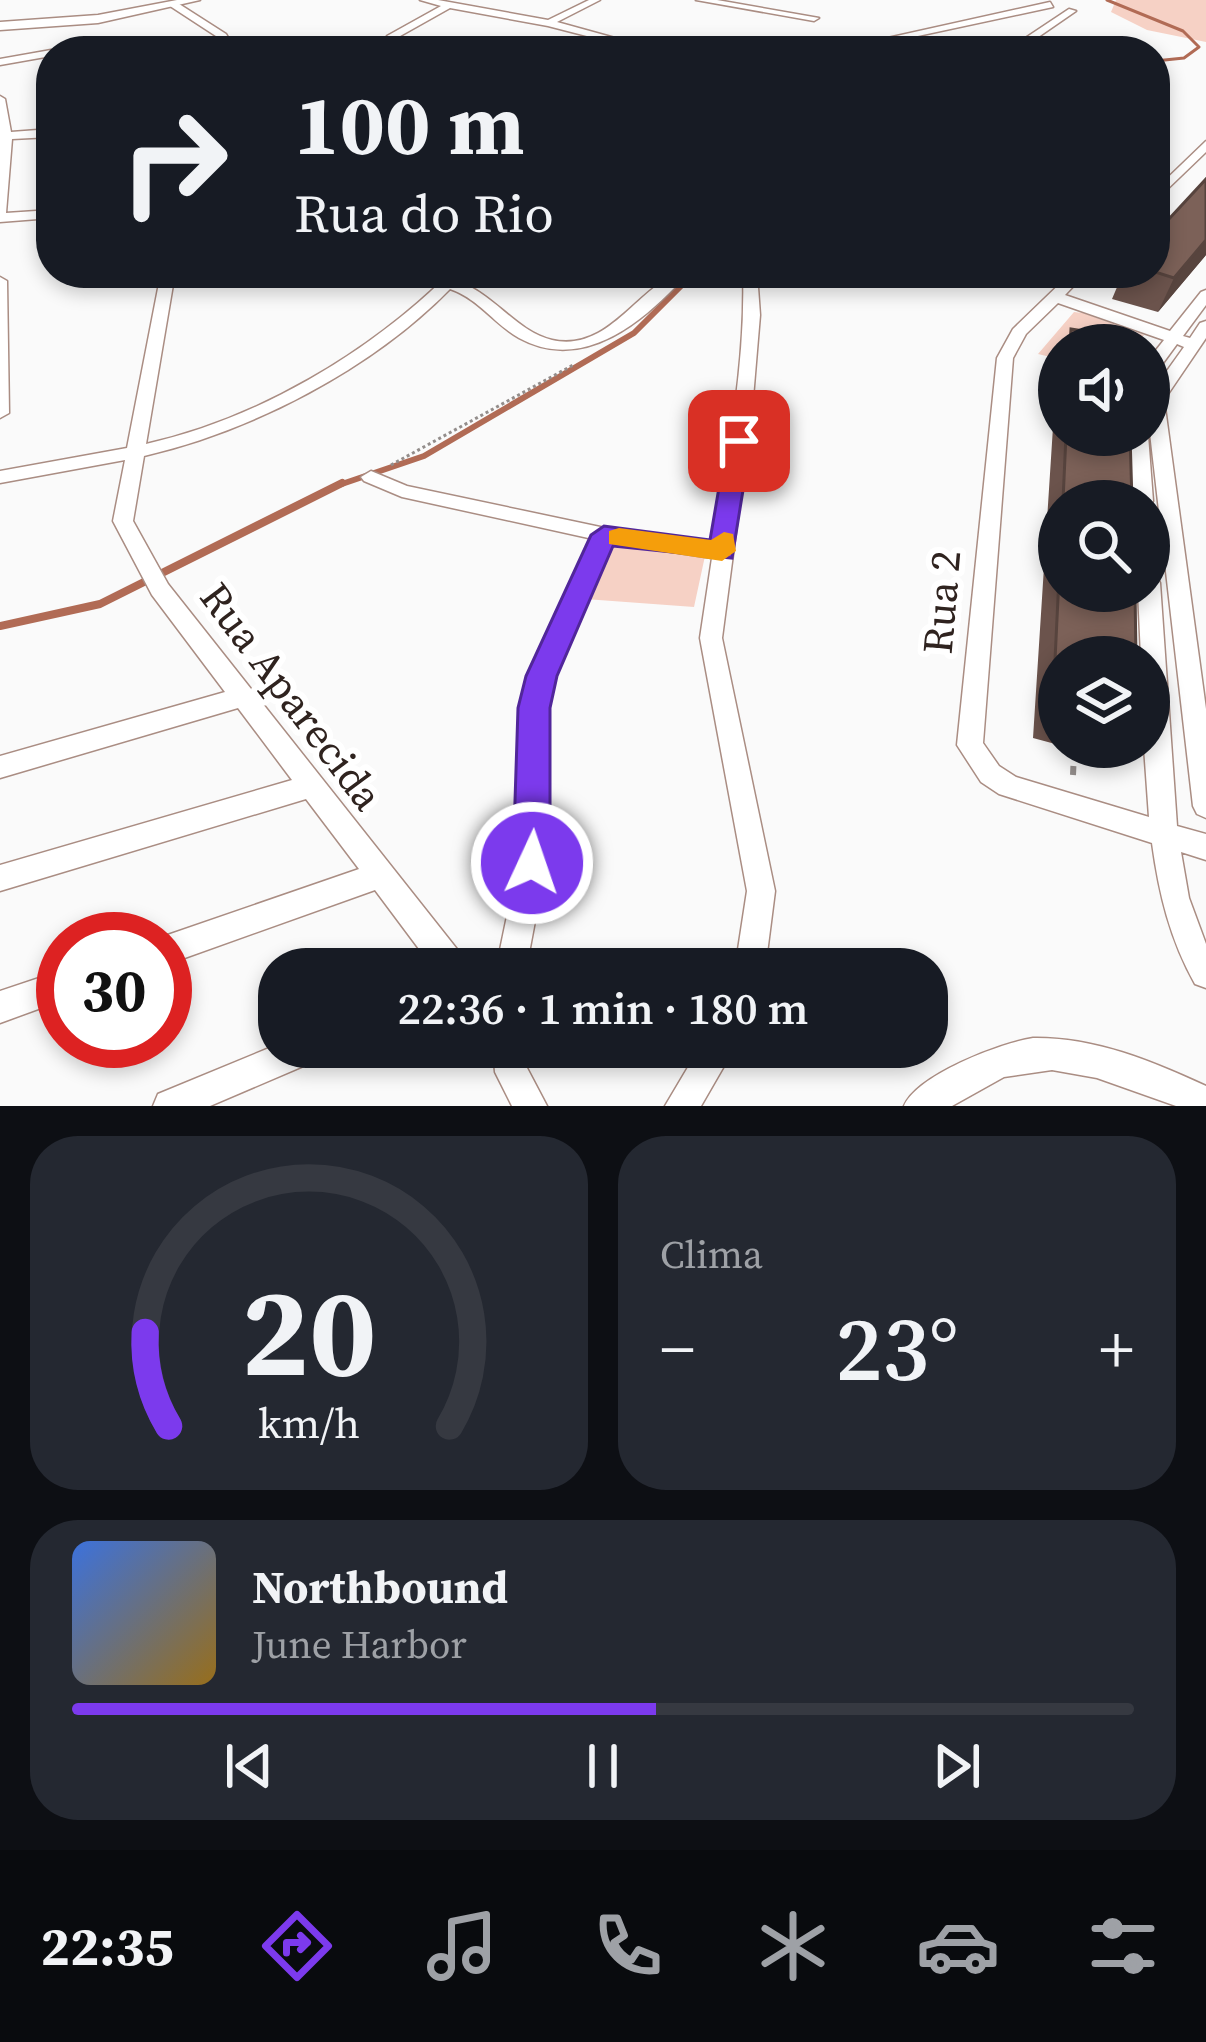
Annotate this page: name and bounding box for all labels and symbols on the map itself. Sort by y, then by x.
pin [688,390,790,492]
street label: Rua 2 [908,548,974,656]
street label: Rua Aparecida [187,570,397,822]
position arrow [469,800,595,926]
speed limit sign: 30 [36,912,192,1068]

